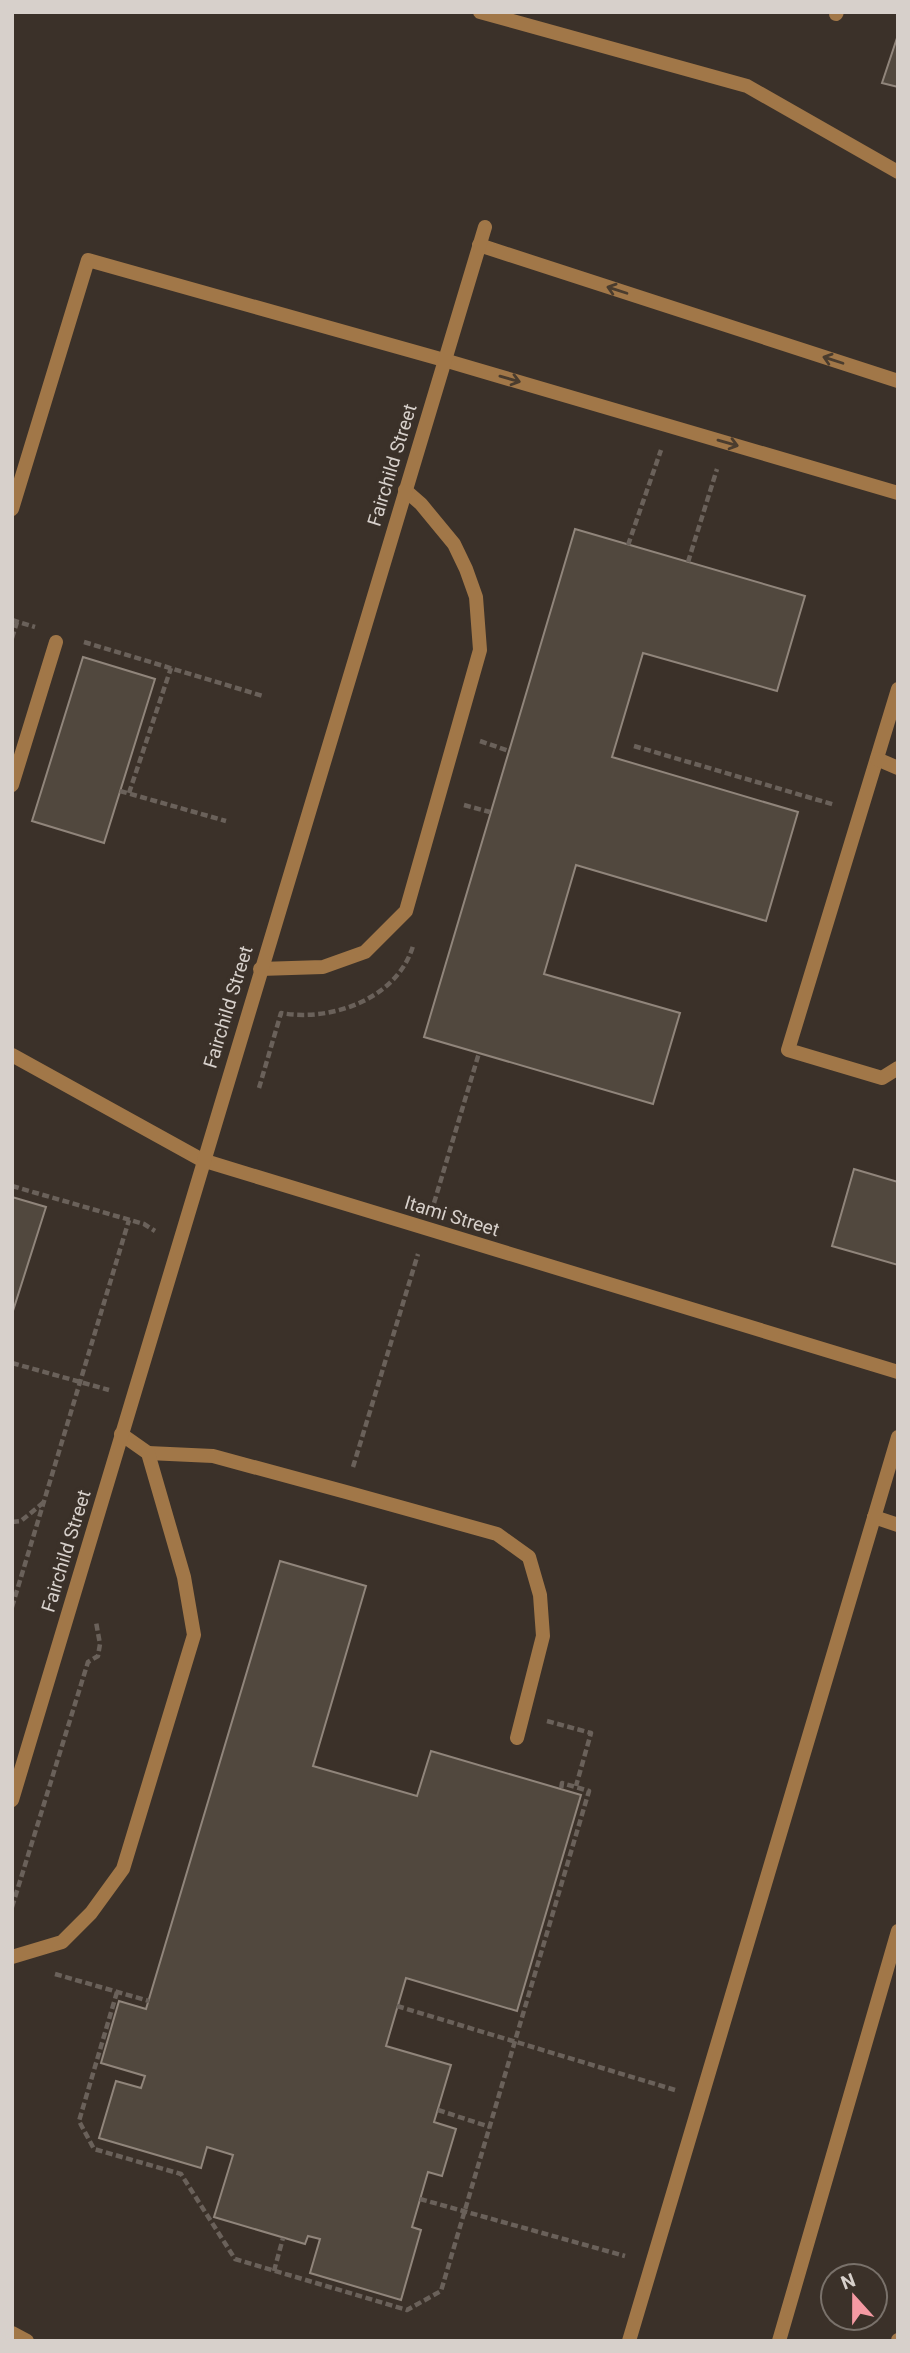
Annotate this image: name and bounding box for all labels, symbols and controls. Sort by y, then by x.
one-way arrow [606,283,628,295]
one-way arrow [822,353,844,366]
one-way arrow [498,374,520,387]
street label: Fairchild Street [362,401,422,529]
one-way arrow [717,438,739,451]
street label: Fairchild Street [198,943,258,1071]
street label: Itami Street [402,1191,502,1241]
street label: Fairchild Street [36,1487,96,1615]
north arrow [819,2262,889,2332]
text: N [838,2268,858,2295]

